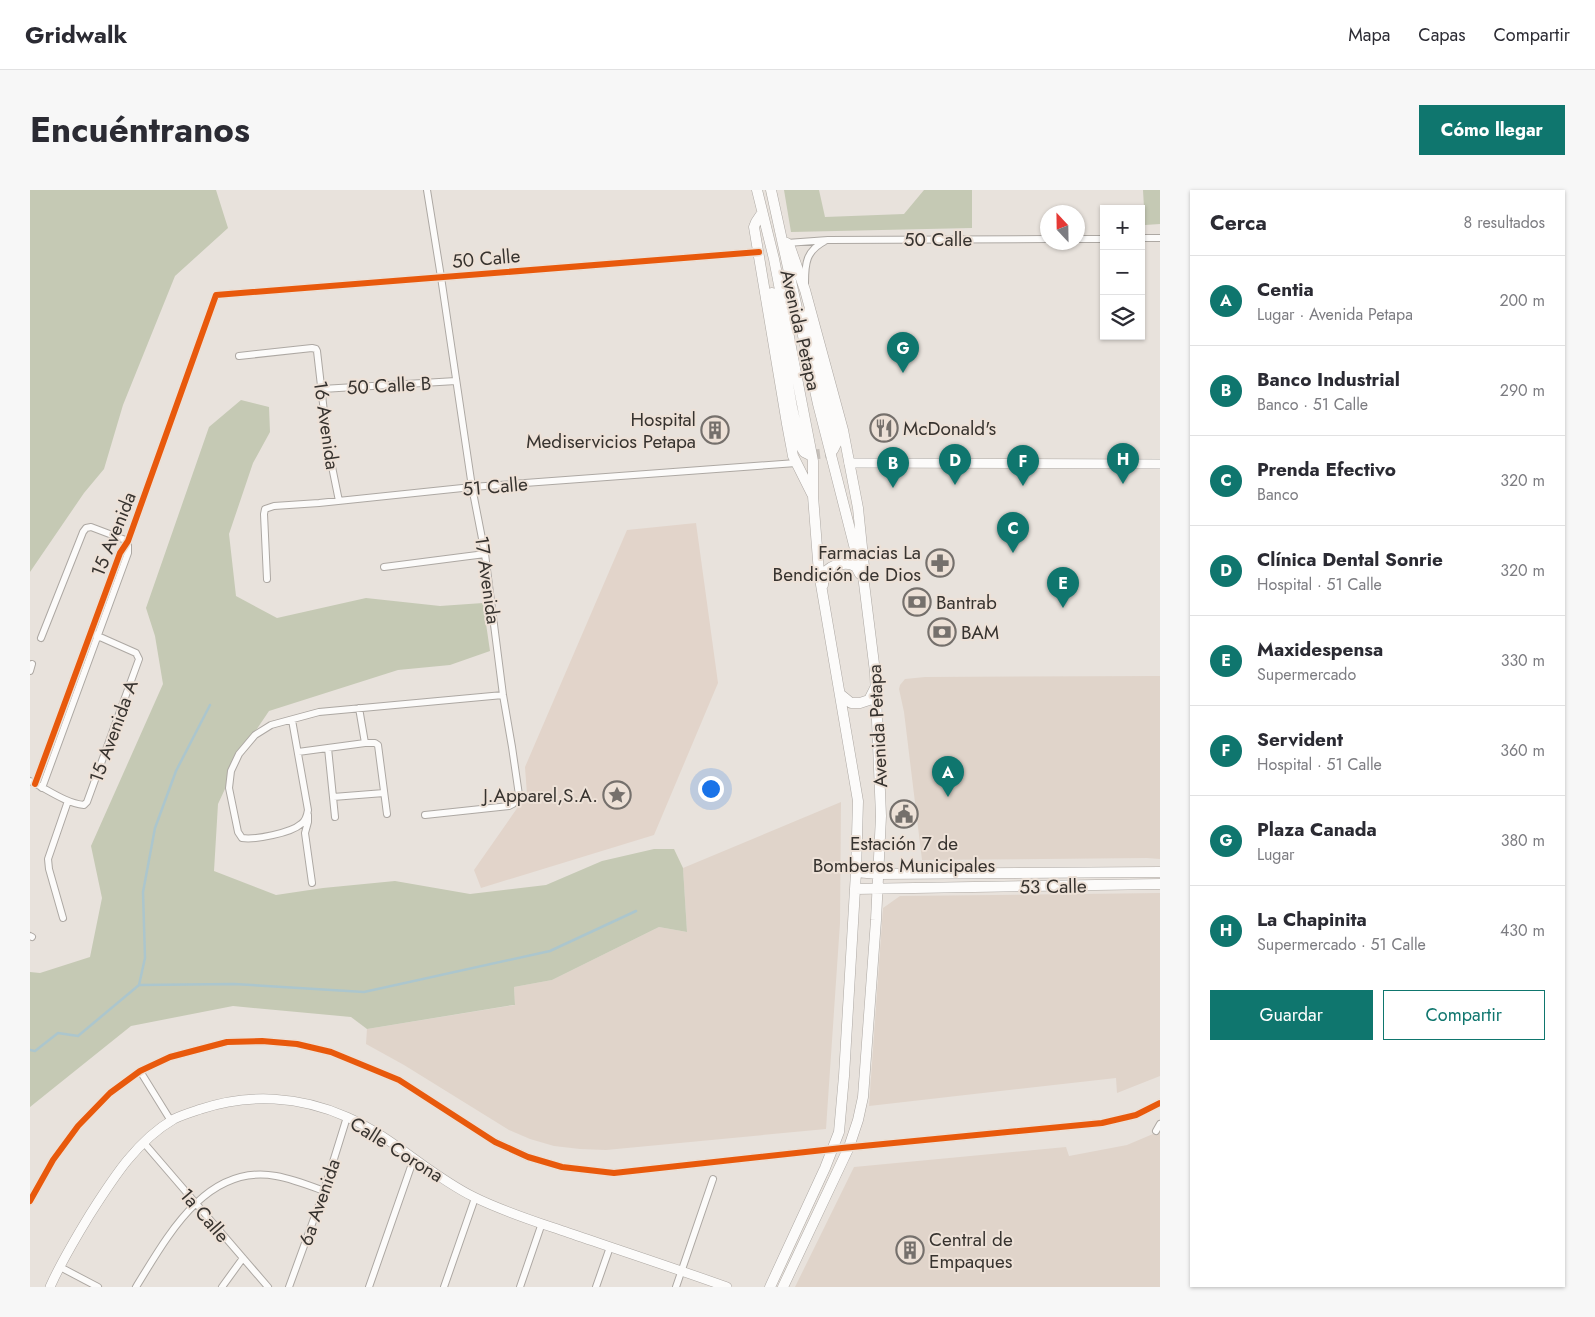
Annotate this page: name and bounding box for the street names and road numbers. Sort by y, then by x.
street label: 50 Calle [904,226,972,253]
street label: 50 Calle [451,242,522,275]
street label: Avenida Petapa [773,267,828,393]
street label: 50 Calle B [346,370,432,401]
street label: 16 Avenida [307,379,346,471]
street label: 51 Calle [461,470,529,503]
street label: 15 Avenida [84,488,143,581]
street label: 17 Avenida [468,534,507,626]
street label: Avenida Petapa [861,664,894,788]
street label: 15 Avenida A [82,676,145,786]
street label: 53 Calle [1019,872,1087,901]
street label: Calle Corona [345,1110,449,1189]
street label: 6a Avenida [292,1155,347,1249]
street label: 1a Calle [173,1182,236,1249]

